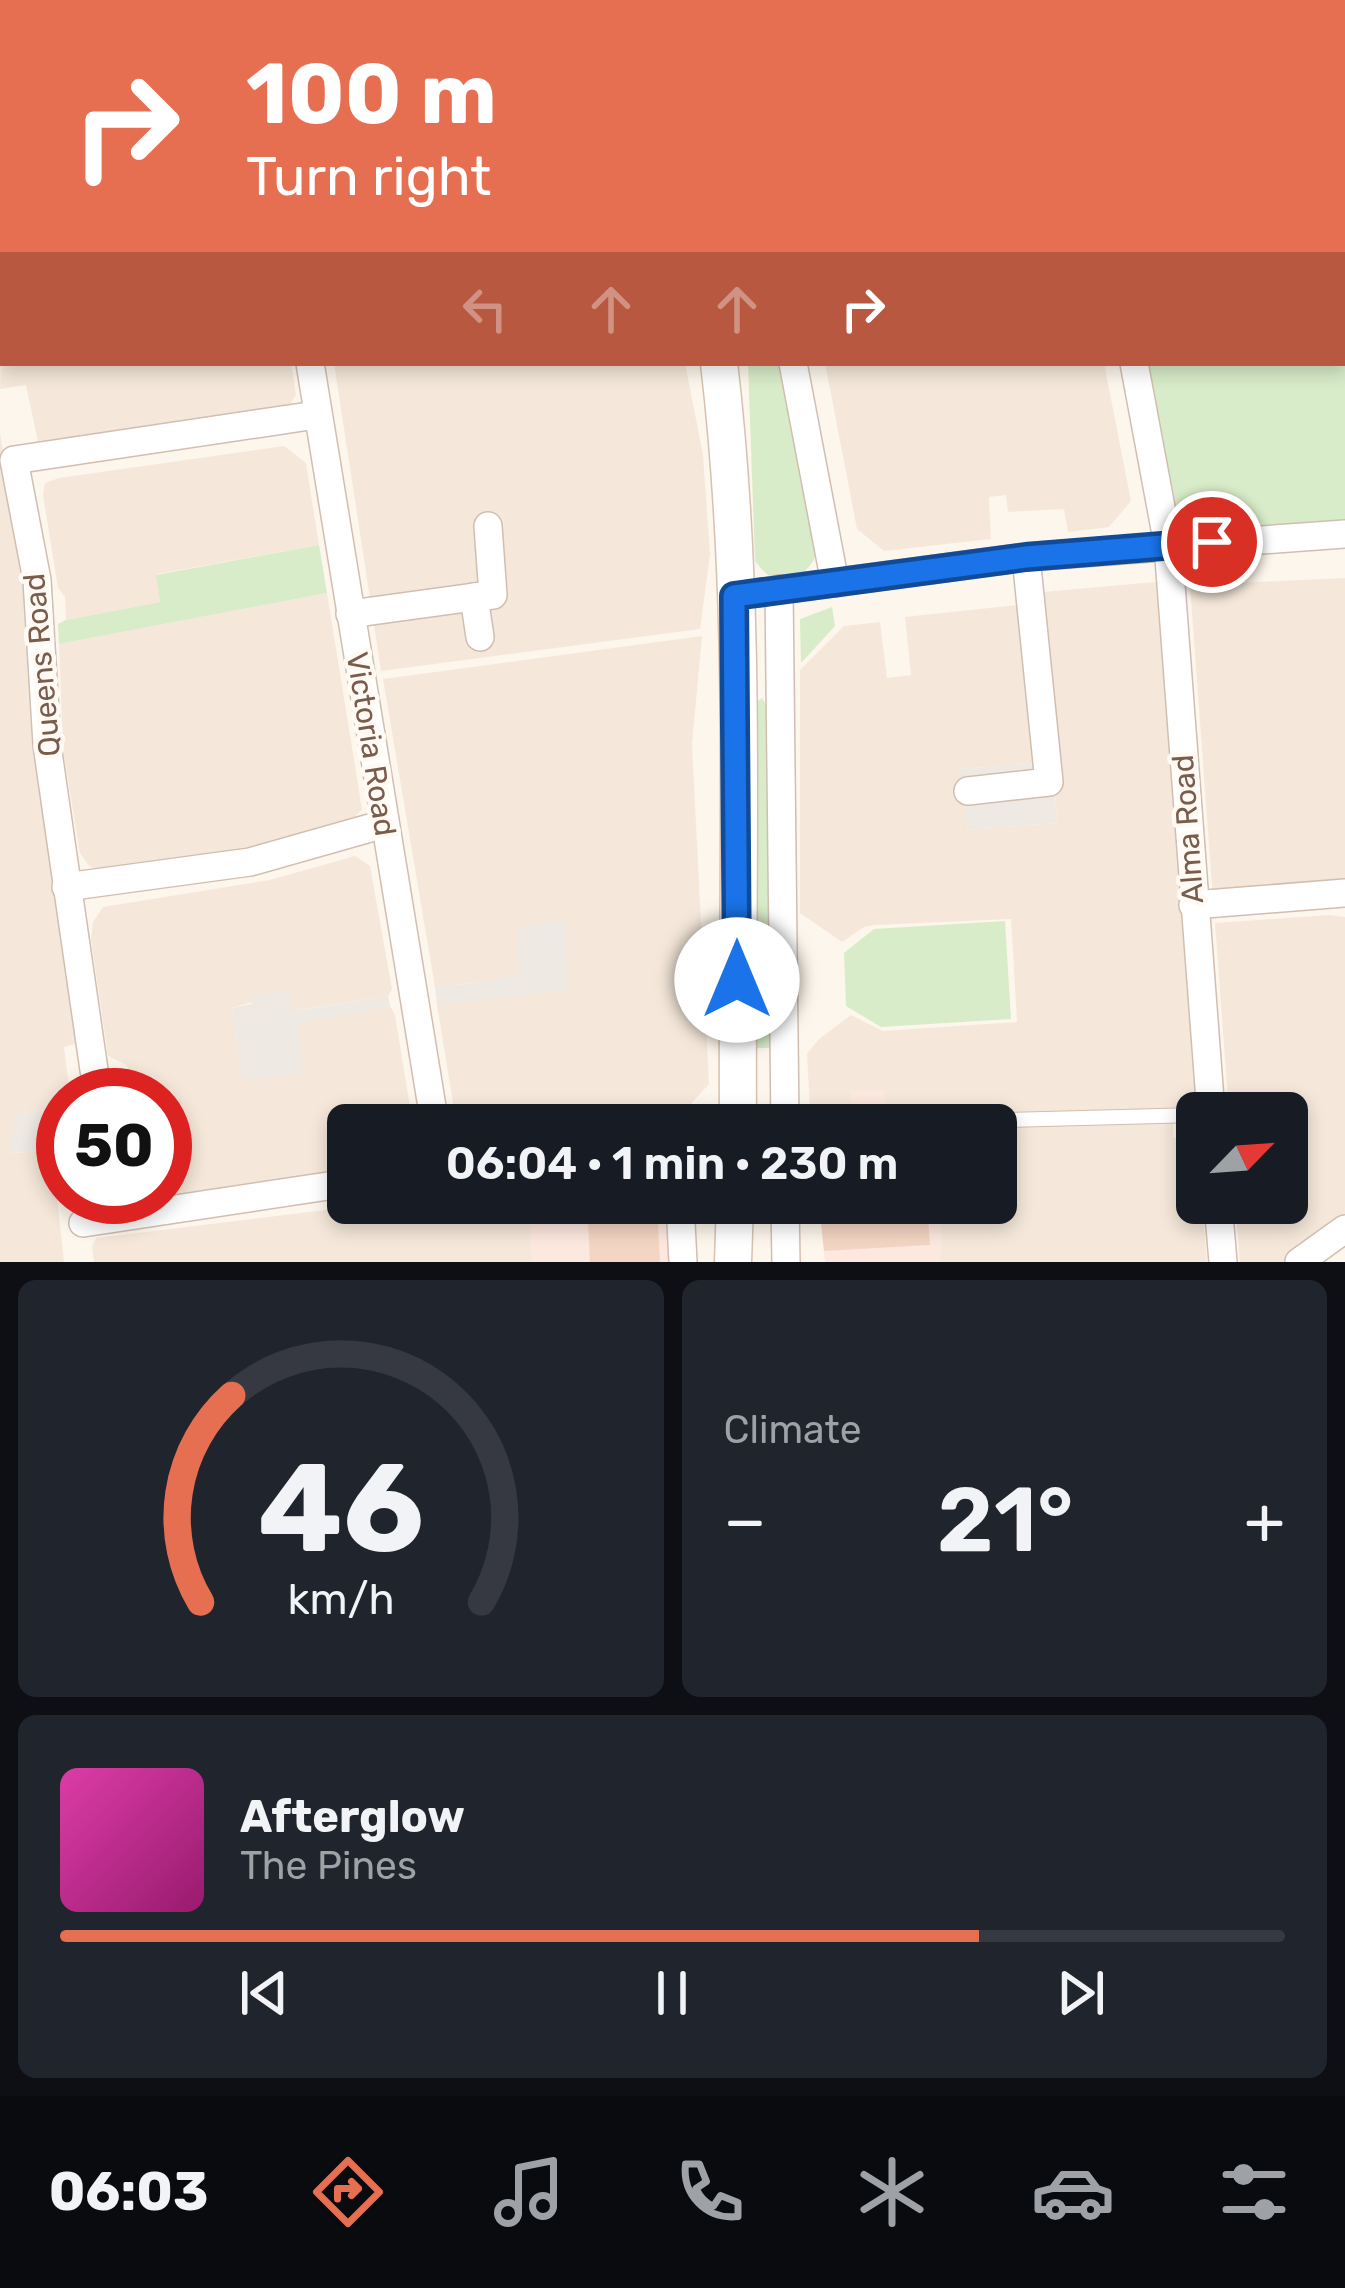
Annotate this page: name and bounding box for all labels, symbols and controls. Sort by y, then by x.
text: 100 m [246,44,497,144]
icon: right [48,48,204,204]
text: Turn right [246,145,491,209]
icon: left [452,276,518,342]
icon: ahead [578,276,644,342]
icon: ahead [704,276,770,342]
icon: right [830,276,896,342]
pin [1161,491,1263,593]
icon: arrive [1179,509,1245,575]
street label: Queens Road [16,572,68,758]
street label: Victoria Road [339,649,403,839]
street label: Alma Road [1165,753,1211,905]
position arrow [674,917,800,1043]
speed limit sign: 50 [36,1068,192,1224]
north arrow [1176,1092,1308,1224]
map controls [1176,1092,1308,1224]
text: 06:04 · 1 min · 230 m [446,1137,898,1190]
text: Climate [724,1407,862,1453]
text: 46 [258,1434,424,1582]
text: 21° [937,1467,1073,1574]
text: − [724,1481,766,1560]
text: + [1244,1481,1285,1560]
text: km/h [287,1573,394,1624]
text: Afterglow [240,1790,465,1843]
text: The Pines [240,1843,417,1889]
icon: previous [231,1960,297,2026]
icon: pause [639,1960,705,2026]
icon: next [1048,1960,1114,2026]
icon: directions [306,2150,390,2234]
icon: music [487,2150,571,2234]
icon: phone [668,2150,752,2234]
icon: climate [850,2150,934,2234]
icon: car [1031,2150,1115,2234]
icon: filters [1212,2150,1296,2234]
text: 06:03 [49,2160,209,2224]

